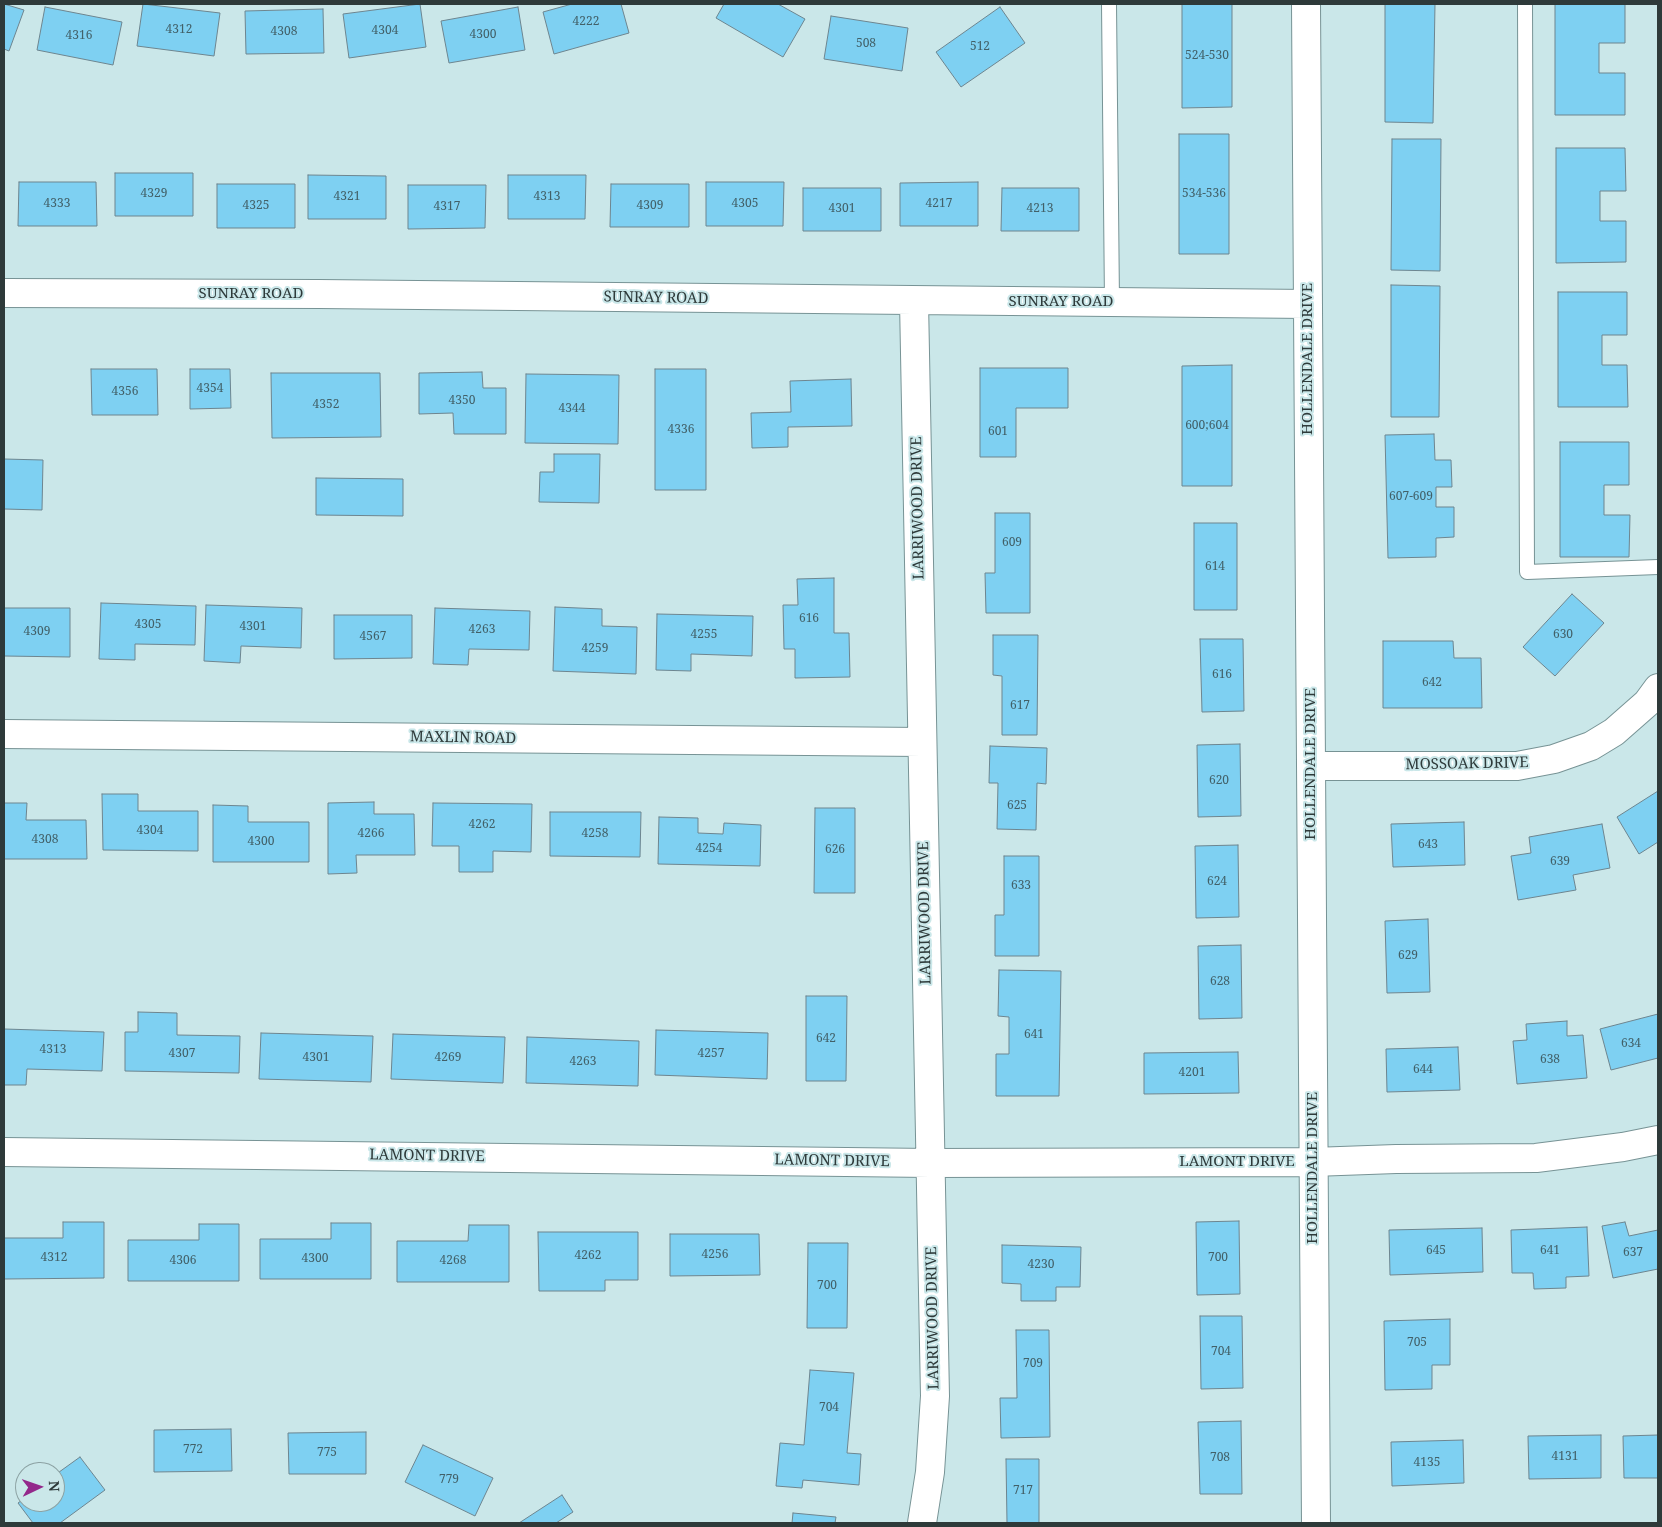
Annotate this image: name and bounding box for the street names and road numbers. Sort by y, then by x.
street label: HOLLENDALE DRIVE [1299,283,1317,435]
street label: SUNRAY ROAD [199,285,303,303]
street label: SUNRAY ROAD [603,288,709,308]
street label: SUNRAY ROAD [1009,293,1113,311]
street label: LARRIWOOD DRIVE [908,436,928,580]
street label: HOLLENDALE DRIVE [1302,688,1320,840]
street label: MAXLIN ROAD [410,728,516,748]
street label: MOSSOAK DRIVE [1405,754,1529,774]
street label: LARRIWOOD DRIVE [915,841,935,985]
street label: HOLLENDALE DRIVE [1304,1092,1322,1244]
street label: LAMONT DRIVE [369,1146,485,1166]
street label: LAMONT DRIVE [774,1151,890,1171]
street label: LAMONT DRIVE [1179,1153,1295,1171]
street label: LARRIWOOD DRIVE [923,1246,943,1390]

